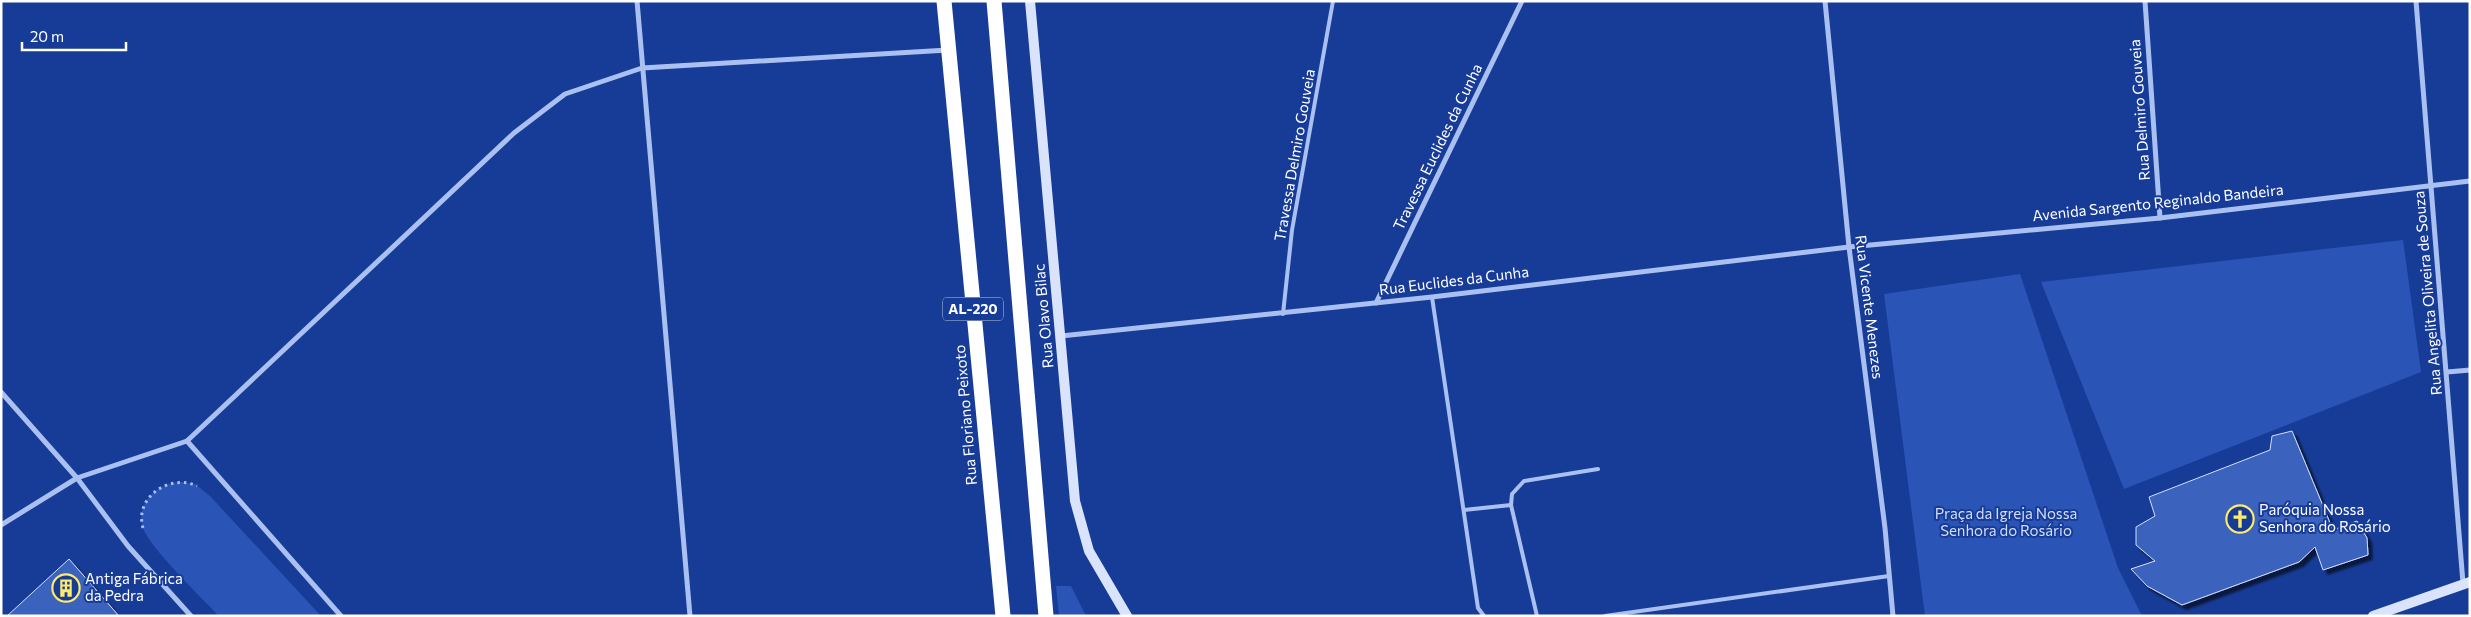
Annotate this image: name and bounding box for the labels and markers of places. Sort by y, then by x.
place label: Paróquia Nossa Senhora do Rosário [2259,500,2391,535]
church icon: Paróquia Nossa Senhora do Rosário [2225,504,2255,534]
place label: Antiga Fábrica da Pedra [85,569,183,604]
building icon: Antiga Fábrica da Pedra [51,573,81,603]

